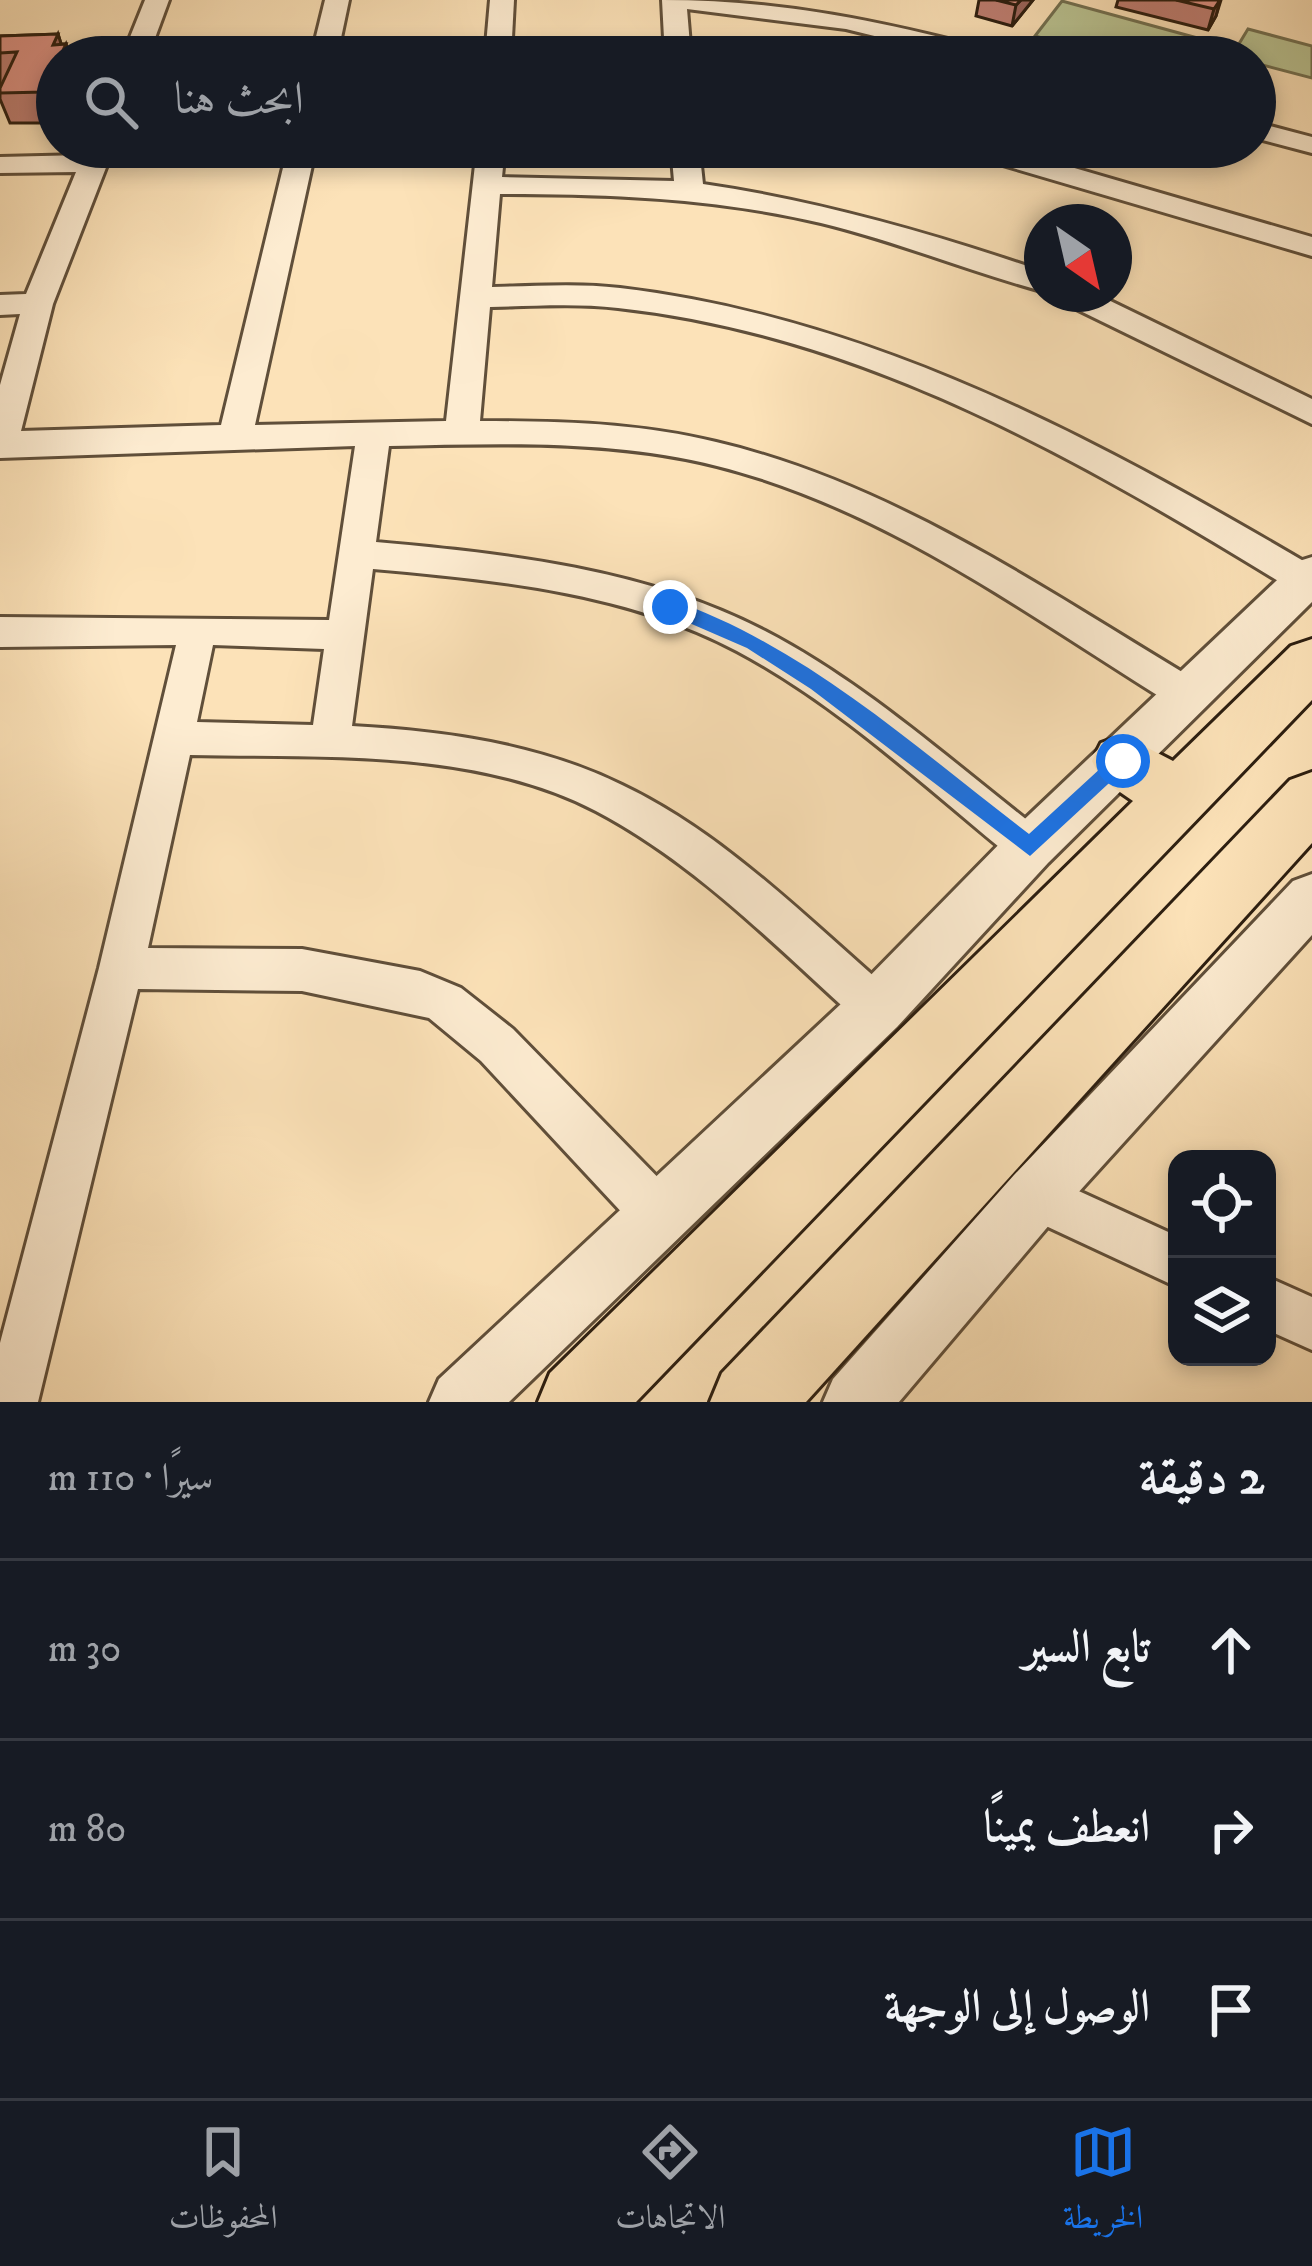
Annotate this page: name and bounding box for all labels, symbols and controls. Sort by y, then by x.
search box [36,36,1276,168]
icon: search [78,69,144,135]
text: ابحث هنا [174,72,304,128]
north arrow [1024,204,1132,312]
route end [643,580,697,634]
route start [1096,734,1150,788]
map controls [1168,1150,1276,1366]
button: locate [1168,1150,1276,1258]
button: layers [1168,1258,1276,1366]
text: 2 دقيقة [1139,1446,1264,1510]
text: سيرًا · 110 m [48,1454,213,1503]
icon: ahead [1198,1617,1264,1683]
text: تابع السير [1023,1620,1150,1676]
text: 30 m [48,1625,121,1674]
icon: right [1198,1797,1264,1863]
text: انعطف يمينًا [984,1800,1150,1856]
text: 80 m [48,1805,126,1854]
icon: arrive [1198,1977,1264,2043]
text: الوصول إلى الوجهة [884,1980,1150,2036]
tab: المحفوظات [169,2119,278,2249]
tab: الاتجاهات [615,2119,725,2249]
tab: الخريطة [1063,2119,1143,2249]

